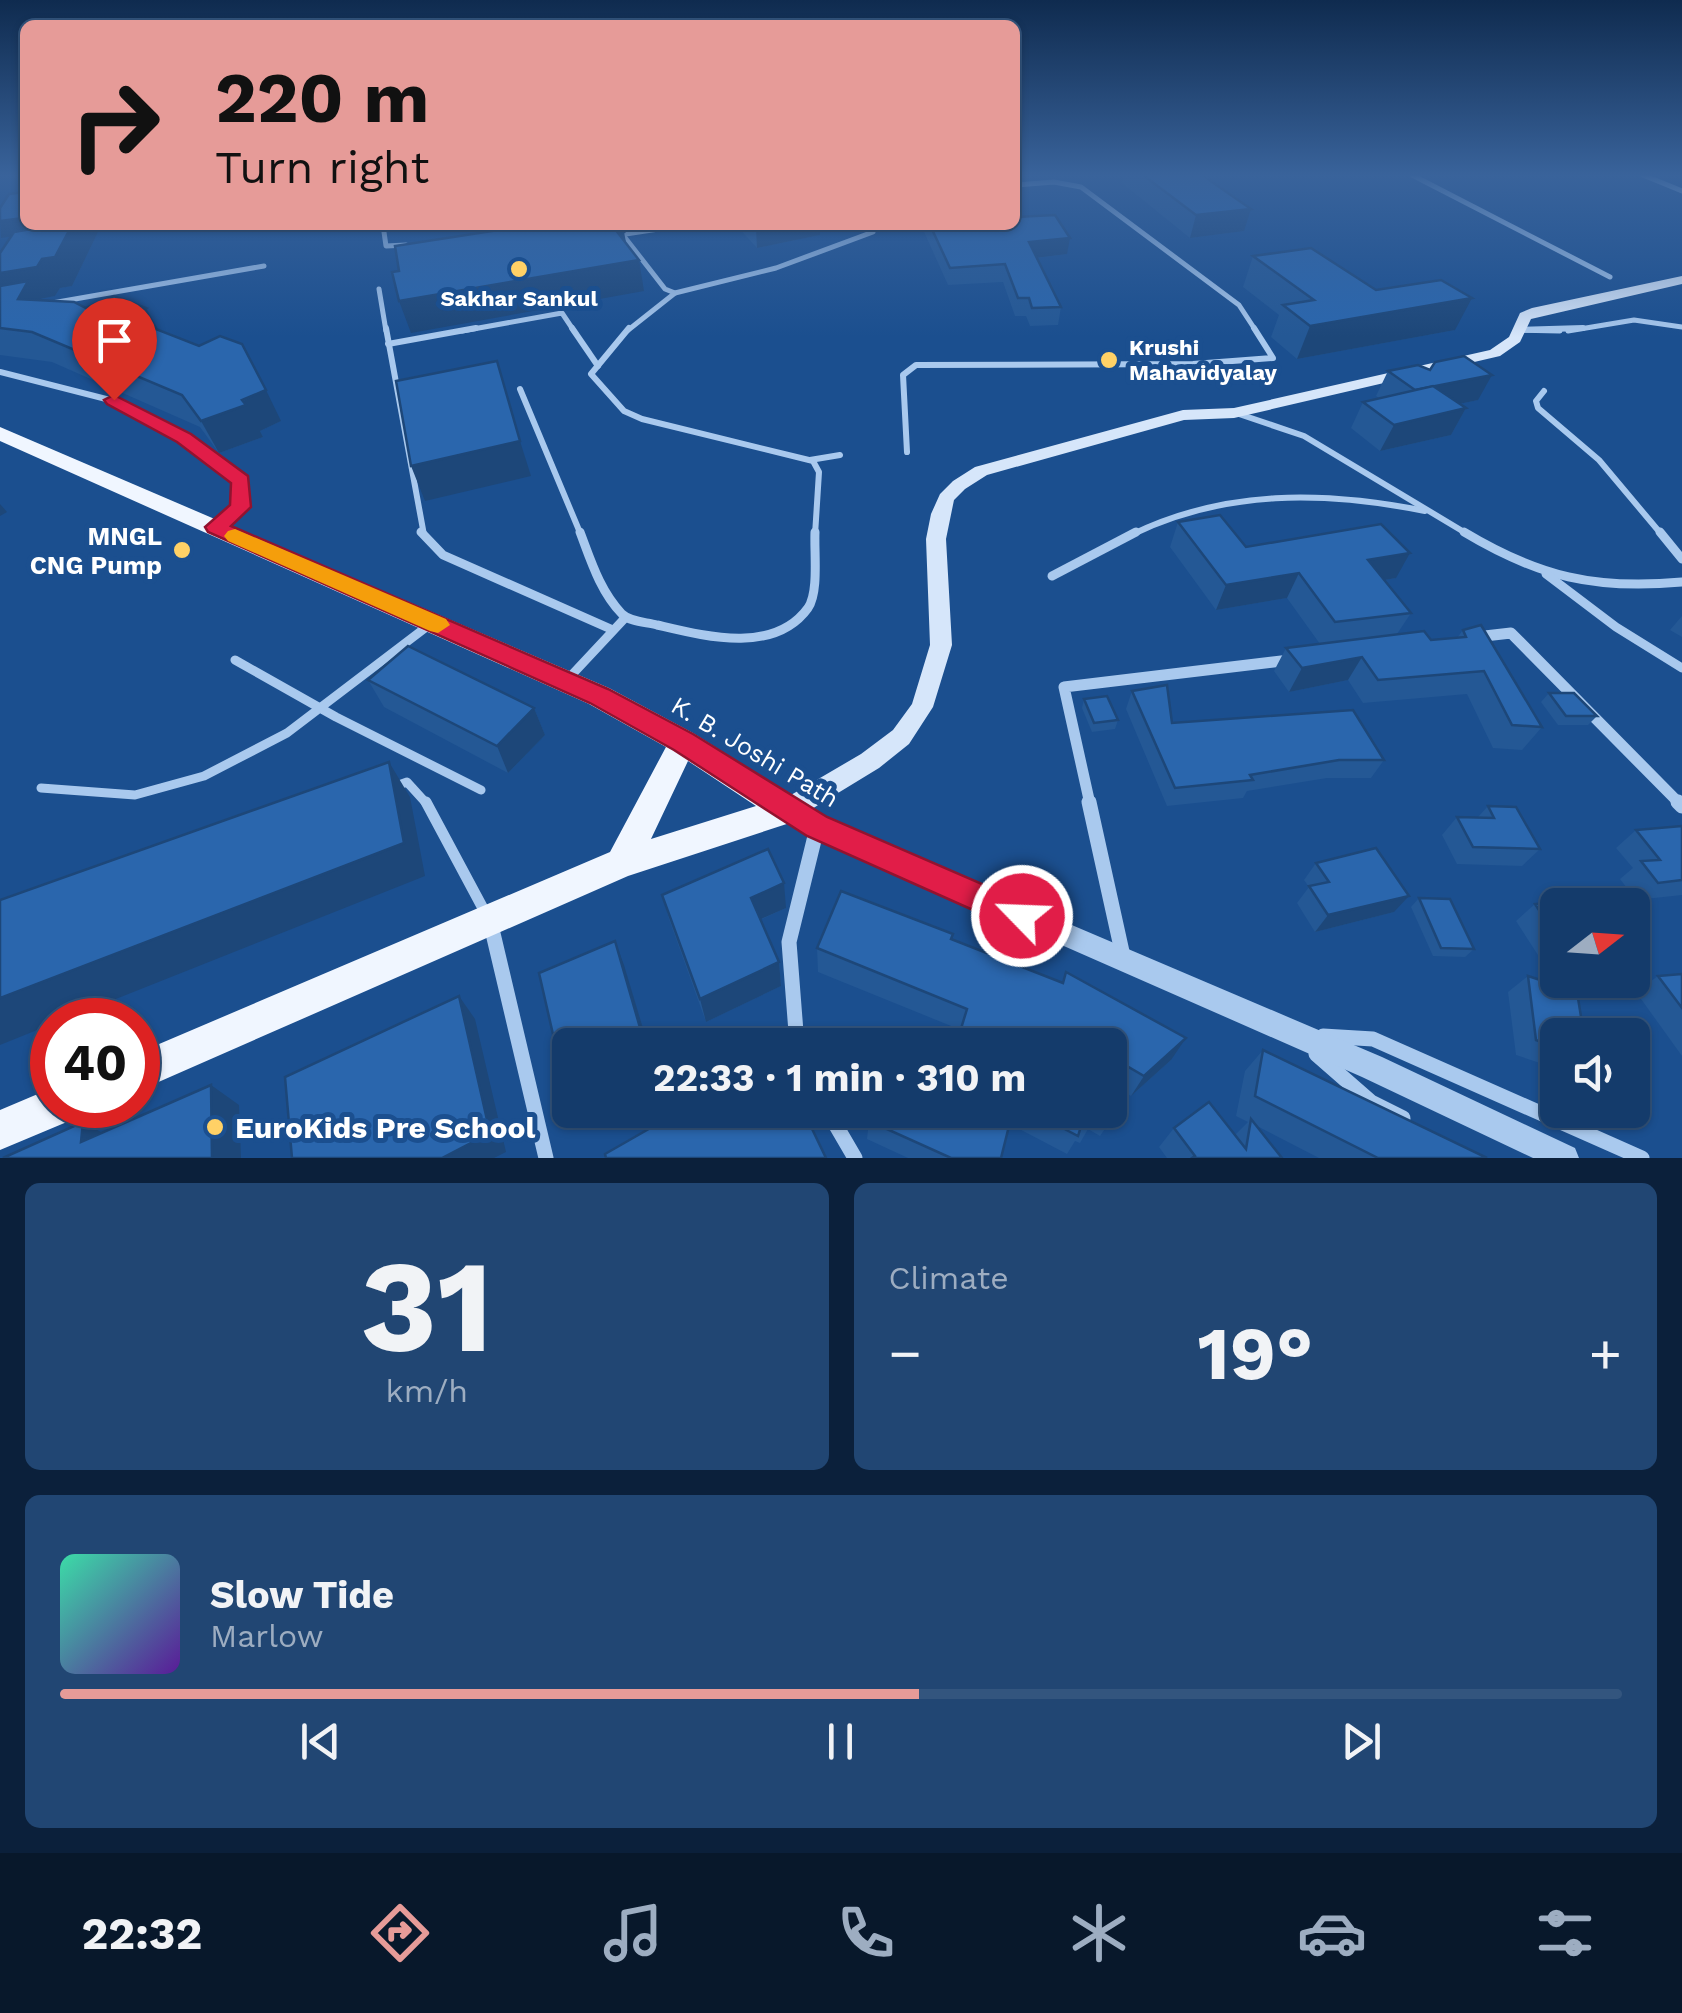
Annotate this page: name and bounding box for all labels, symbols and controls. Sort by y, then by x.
text: 220 m [215,57,429,139]
icon: right [50,60,180,190]
text: Turn right [215,141,429,194]
marker: Sakhar Sankul [508,258,530,280]
place label: Sakhar Sankul [440,286,598,311]
pin [72,298,157,401]
icon: arrive [87,313,142,368]
place label: Krushi Mahavidyalay [1129,335,1277,385]
marker: Krushi Mahavidyalay [1098,349,1120,371]
place label: MNGL CNG Pump [30,522,162,580]
marker: MNGL CNG Pump [171,539,193,561]
street label: K. B. Joshi Path [666,691,844,813]
position arrow [970,864,1074,968]
north arrow [1540,888,1650,998]
map controls [1540,888,1650,1128]
speed limit sign: 40 [30,998,160,1128]
button: sound [1540,1018,1650,1128]
text: 22:33 · 1 min · 310 m [653,1056,1026,1100]
place label: EuroKids Pre School [235,1110,535,1145]
marker: EuroKids Pre School [204,1116,226,1138]
text: 31 [360,1230,493,1383]
text: Climate [889,1259,1009,1297]
text: 19° [1197,1309,1313,1397]
text: − [889,1321,922,1385]
text: + [1589,1321,1622,1385]
text: km/h [386,1372,468,1410]
text: Slow Tide [210,1573,394,1617]
text: Marlow [210,1617,324,1655]
icon: previous [293,1714,348,1769]
icon: pause [813,1714,868,1769]
icon: next [1334,1714,1389,1769]
icon: directions [365,1898,435,1968]
icon: music [598,1898,668,1968]
icon: phone [831,1898,901,1968]
icon: climate [1064,1898,1134,1968]
icon: car [1297,1898,1367,1968]
icon: filters [1530,1898,1600,1968]
text: 22:32 [82,1907,202,1960]

